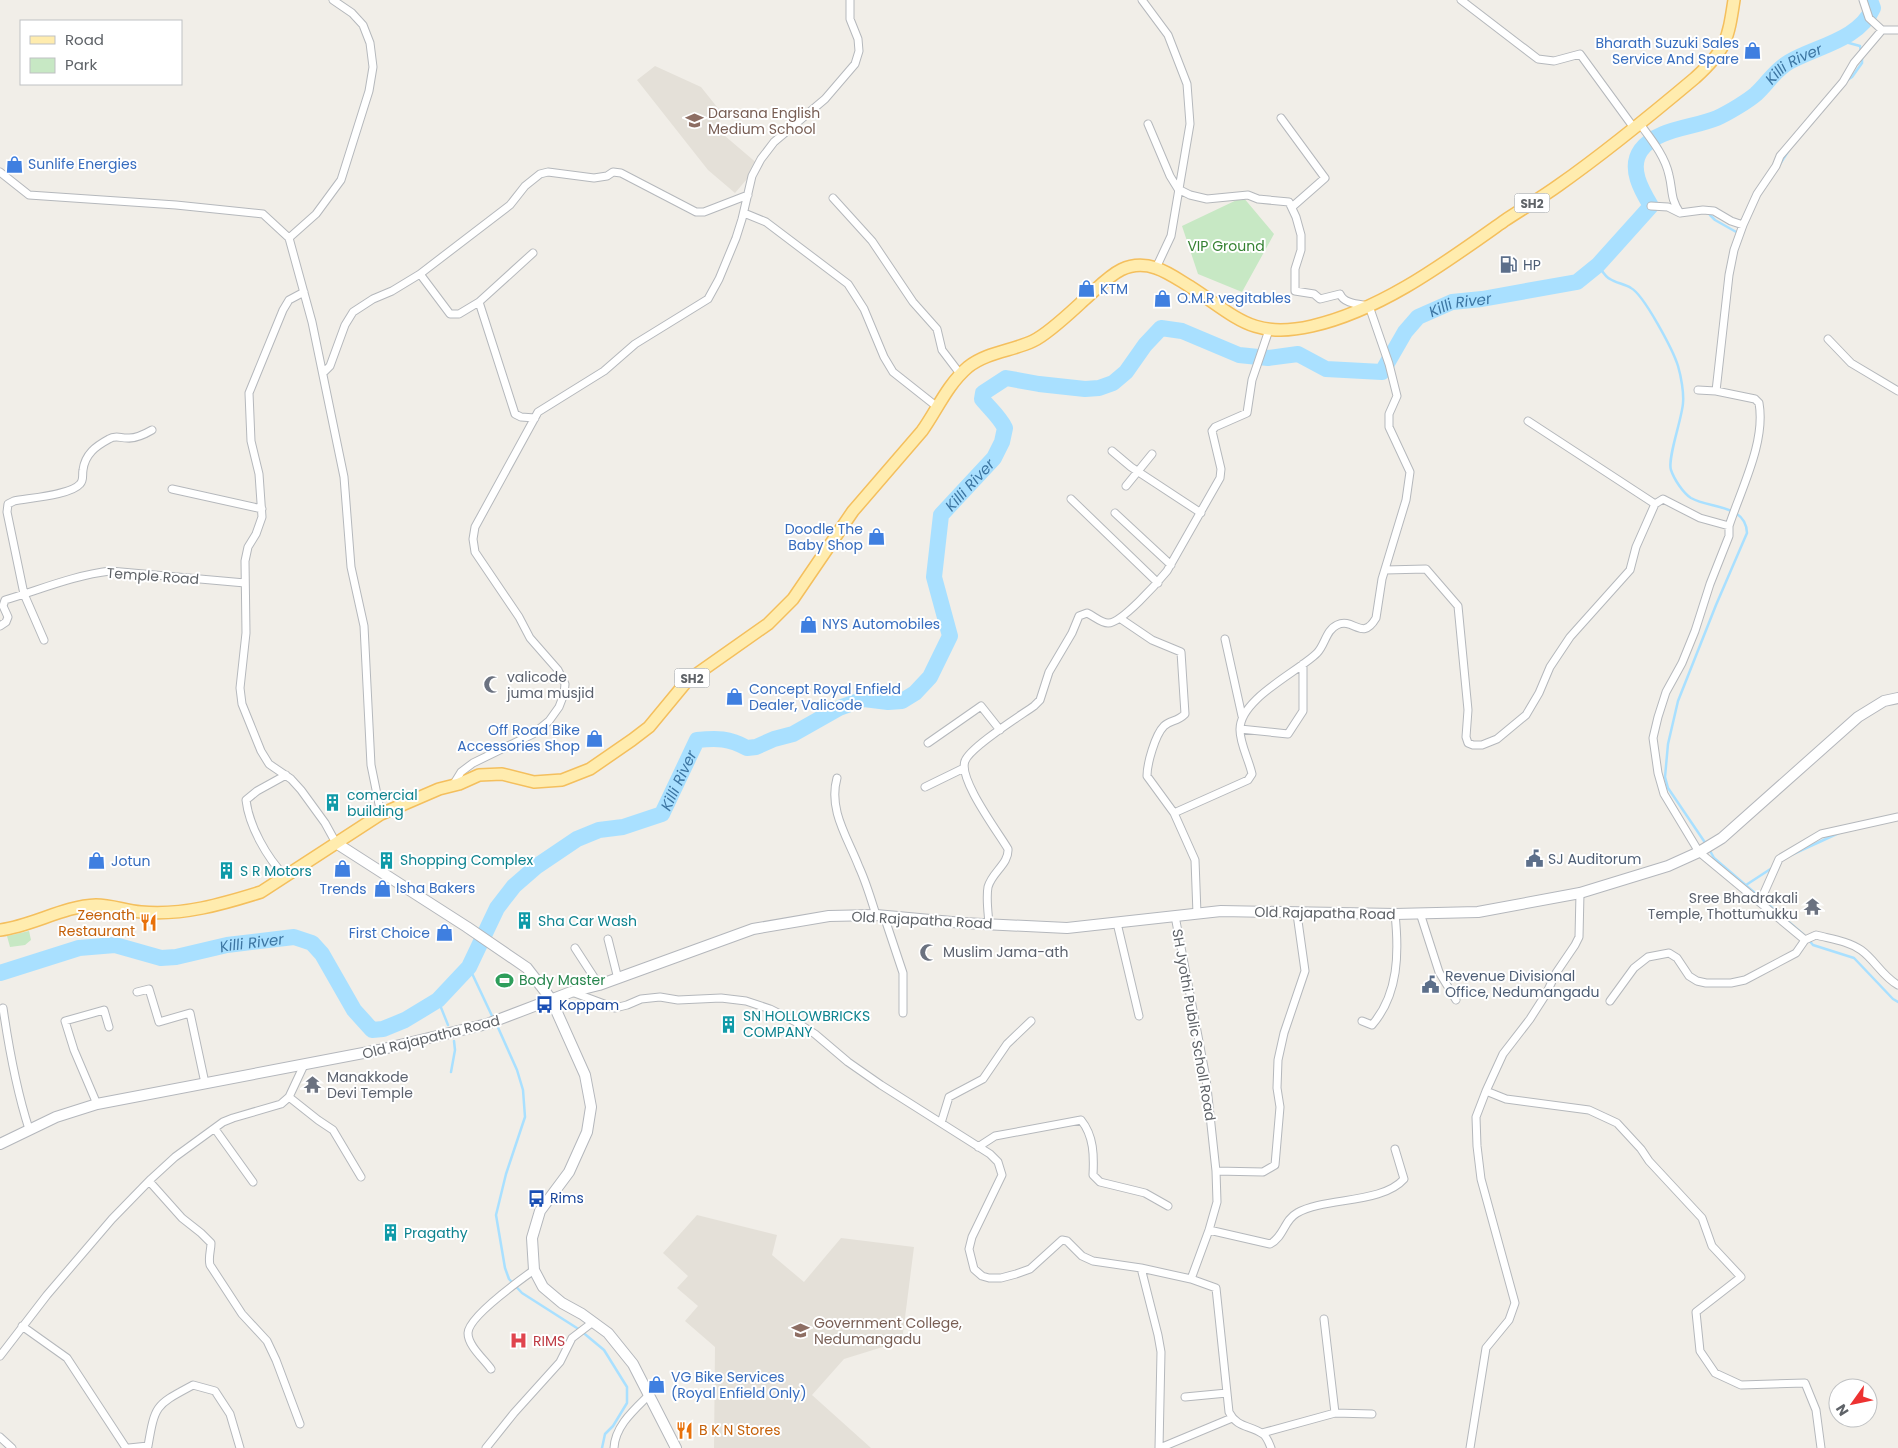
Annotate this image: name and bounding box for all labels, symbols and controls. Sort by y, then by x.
legend [20,20,182,85]
text: Road [65,29,104,50]
place label: Bharath Suzuki Sales Service And Spare [1596,33,1739,69]
water label: Killi River [1760,38,1825,89]
shop icon: Bharath Suzuki Sales Service And Spare [1743,41,1763,61]
text: Park [65,54,97,75]
place label: Darsana English Medium School [708,103,820,139]
school or university icon: Darsana English Medium School [684,111,704,131]
shop icon: Sunlife Energies [4,154,24,174]
place label: Sunlife Energies [28,154,137,174]
road number: SH2 [1514,194,1550,212]
park label: VIP Ground [1187,236,1265,256]
fuel station icon: HP [1499,255,1519,275]
place label: HP [1523,255,1541,275]
shop icon: KTM [1076,279,1096,299]
place label: KTM [1100,279,1128,299]
water label: Killi River [1425,287,1494,322]
shop icon: O.M.R vegitables [1153,288,1173,308]
place label: O.M.R vegitables [1177,288,1291,308]
water label: Killi River [940,453,999,515]
place label: Doodle The Baby Shop [785,519,863,555]
shop icon: Doodle The Baby Shop [867,527,887,547]
street label: Temple Road [106,563,200,589]
shop icon: NYS Automobiles [798,614,818,634]
place label: NYS Automobiles [822,614,940,634]
place label: valicode juma musjid [506,667,594,703]
road number: SH2 [674,668,710,688]
mosque icon: valicode juma musjid [483,675,503,695]
place label: Concept Royal Enfield Dealer, Valicode [749,679,901,715]
shop icon: Concept Royal Enfield Dealer, Valicode [725,687,745,707]
place label: Off Road Bike Accessories Shop [457,720,580,756]
shop icon: Off Road Bike Accessories Shop [584,728,604,748]
water label: Killi River [655,746,701,814]
place label: comercial building [347,785,418,821]
building icon: comercial building [323,793,343,813]
public building icon: SJ Auditorum [1524,849,1544,869]
place label: SJ Auditorum [1548,849,1641,869]
building icon: Shopping Complex [376,850,396,870]
place label: Shopping Complex [400,850,533,870]
shop icon: Jotun [87,851,107,871]
place label: Jotun [111,851,150,871]
shop icon: Trends [333,859,353,879]
building icon: S R Motors [216,861,236,881]
place label: S R Motors [240,861,312,881]
shop icon: Isha Bakers [372,878,392,898]
place label: Isha Bakers [396,878,475,898]
place label: Trends [319,879,367,899]
place label: Sree Bhadrakali Temple, Thottumukku [1648,888,1798,924]
temple icon: Sree Bhadrakali Temple, Thottumukku [1802,896,1822,916]
street label: Old Rajapatha Road [1254,902,1396,924]
place label: Zeenath Restaurant [58,905,135,941]
street label: Old Rajapatha Road [851,906,993,934]
building icon: Sha Car Wash [514,911,534,931]
place label: Sha Car Wash [538,911,637,931]
restaurant icon: Zeenath Restaurant [139,913,159,933]
place label: First Choice [349,923,430,943]
shop icon: First Choice [434,923,454,943]
water label: Killi River [217,928,285,957]
street label: SH Jyothi Public Scholl Road [1167,928,1221,1122]
mosque icon: Muslim Jama-ath [919,942,939,962]
place label: Muslim Jama-ath [943,942,1068,962]
place label: Revenue Divisional Office, Nedumangadu [1445,966,1600,1002]
sports icon: Body Master [495,970,515,990]
place label: Body Master [519,970,605,990]
public building icon: Revenue Divisional Office, Nedumangadu [1421,974,1441,994]
bus stop icon: Koppam [535,995,555,1015]
place label: Koppam [559,995,619,1015]
place label: SN HOLLOWBRICKS COMPANY [743,1006,870,1042]
street label: Old Rajapatha Road [360,1010,502,1064]
building icon: SN HOLLOWBRICKS COMPANY [719,1014,739,1034]
place label: Manakkode Devi Temple [327,1067,413,1103]
temple icon: Manakkode Devi Temple [303,1075,323,1095]
bus stop icon: Rims [526,1188,546,1208]
place label: Rims [550,1188,584,1208]
building icon: Pragathy [380,1223,400,1243]
place label: Pragathy [404,1223,468,1243]
place label: Government College, Nedumangadu [814,1313,962,1349]
school or university icon: Government College, Nedumangadu [790,1321,810,1341]
hospital icon: RIMS [509,1331,529,1351]
place label: RIMS [533,1331,565,1351]
place label: VG Bike Services (Royal Enfield Only) [671,1367,807,1403]
shop icon: VG Bike Services (Royal Enfield Only) [647,1375,667,1395]
north arrow [1828,1378,1878,1428]
text: N [1831,1400,1853,1420]
restaurant icon: B K N Stores [675,1420,695,1440]
place label: B K N Stores [699,1420,781,1440]

